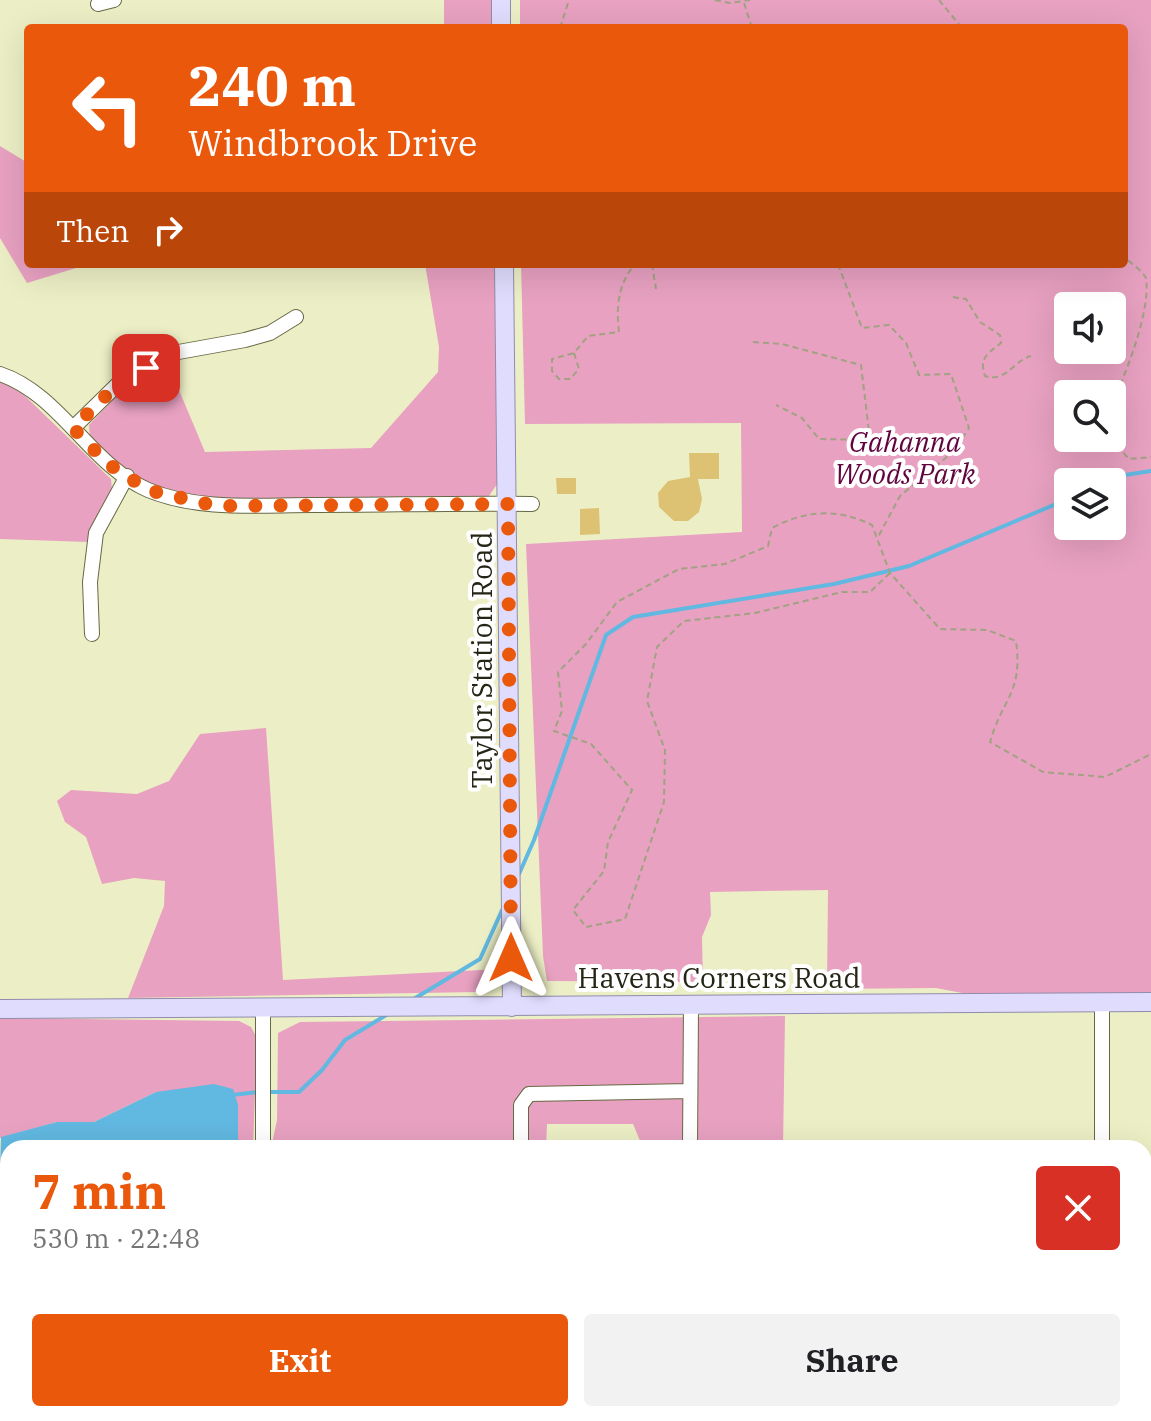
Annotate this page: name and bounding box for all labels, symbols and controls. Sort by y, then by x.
text: 240 m [188,49,356,121]
icon: left [56,56,160,160]
text: Windbrook Drive [188,119,477,166]
icon: right [146,208,190,252]
text: Then [56,211,130,250]
map controls [1054,292,1126,540]
button: sound [1054,292,1126,364]
pin [112,334,180,402]
icon: arrive [124,346,168,390]
button: search [1054,380,1126,452]
park label: Gahanna Woods Park [834,423,976,492]
button: layers [1054,468,1126,540]
street label: Taylor Station Road [463,531,500,789]
position arrow [469,916,553,1000]
street label: Havens Corners Road [577,959,861,996]
text: 7 min [32,1160,166,1222]
button: close [1036,1166,1120,1250]
text: 530 m · 22:48 [32,1221,200,1255]
button: Exit [32,1314,568,1406]
button: Share [584,1314,1120,1406]

